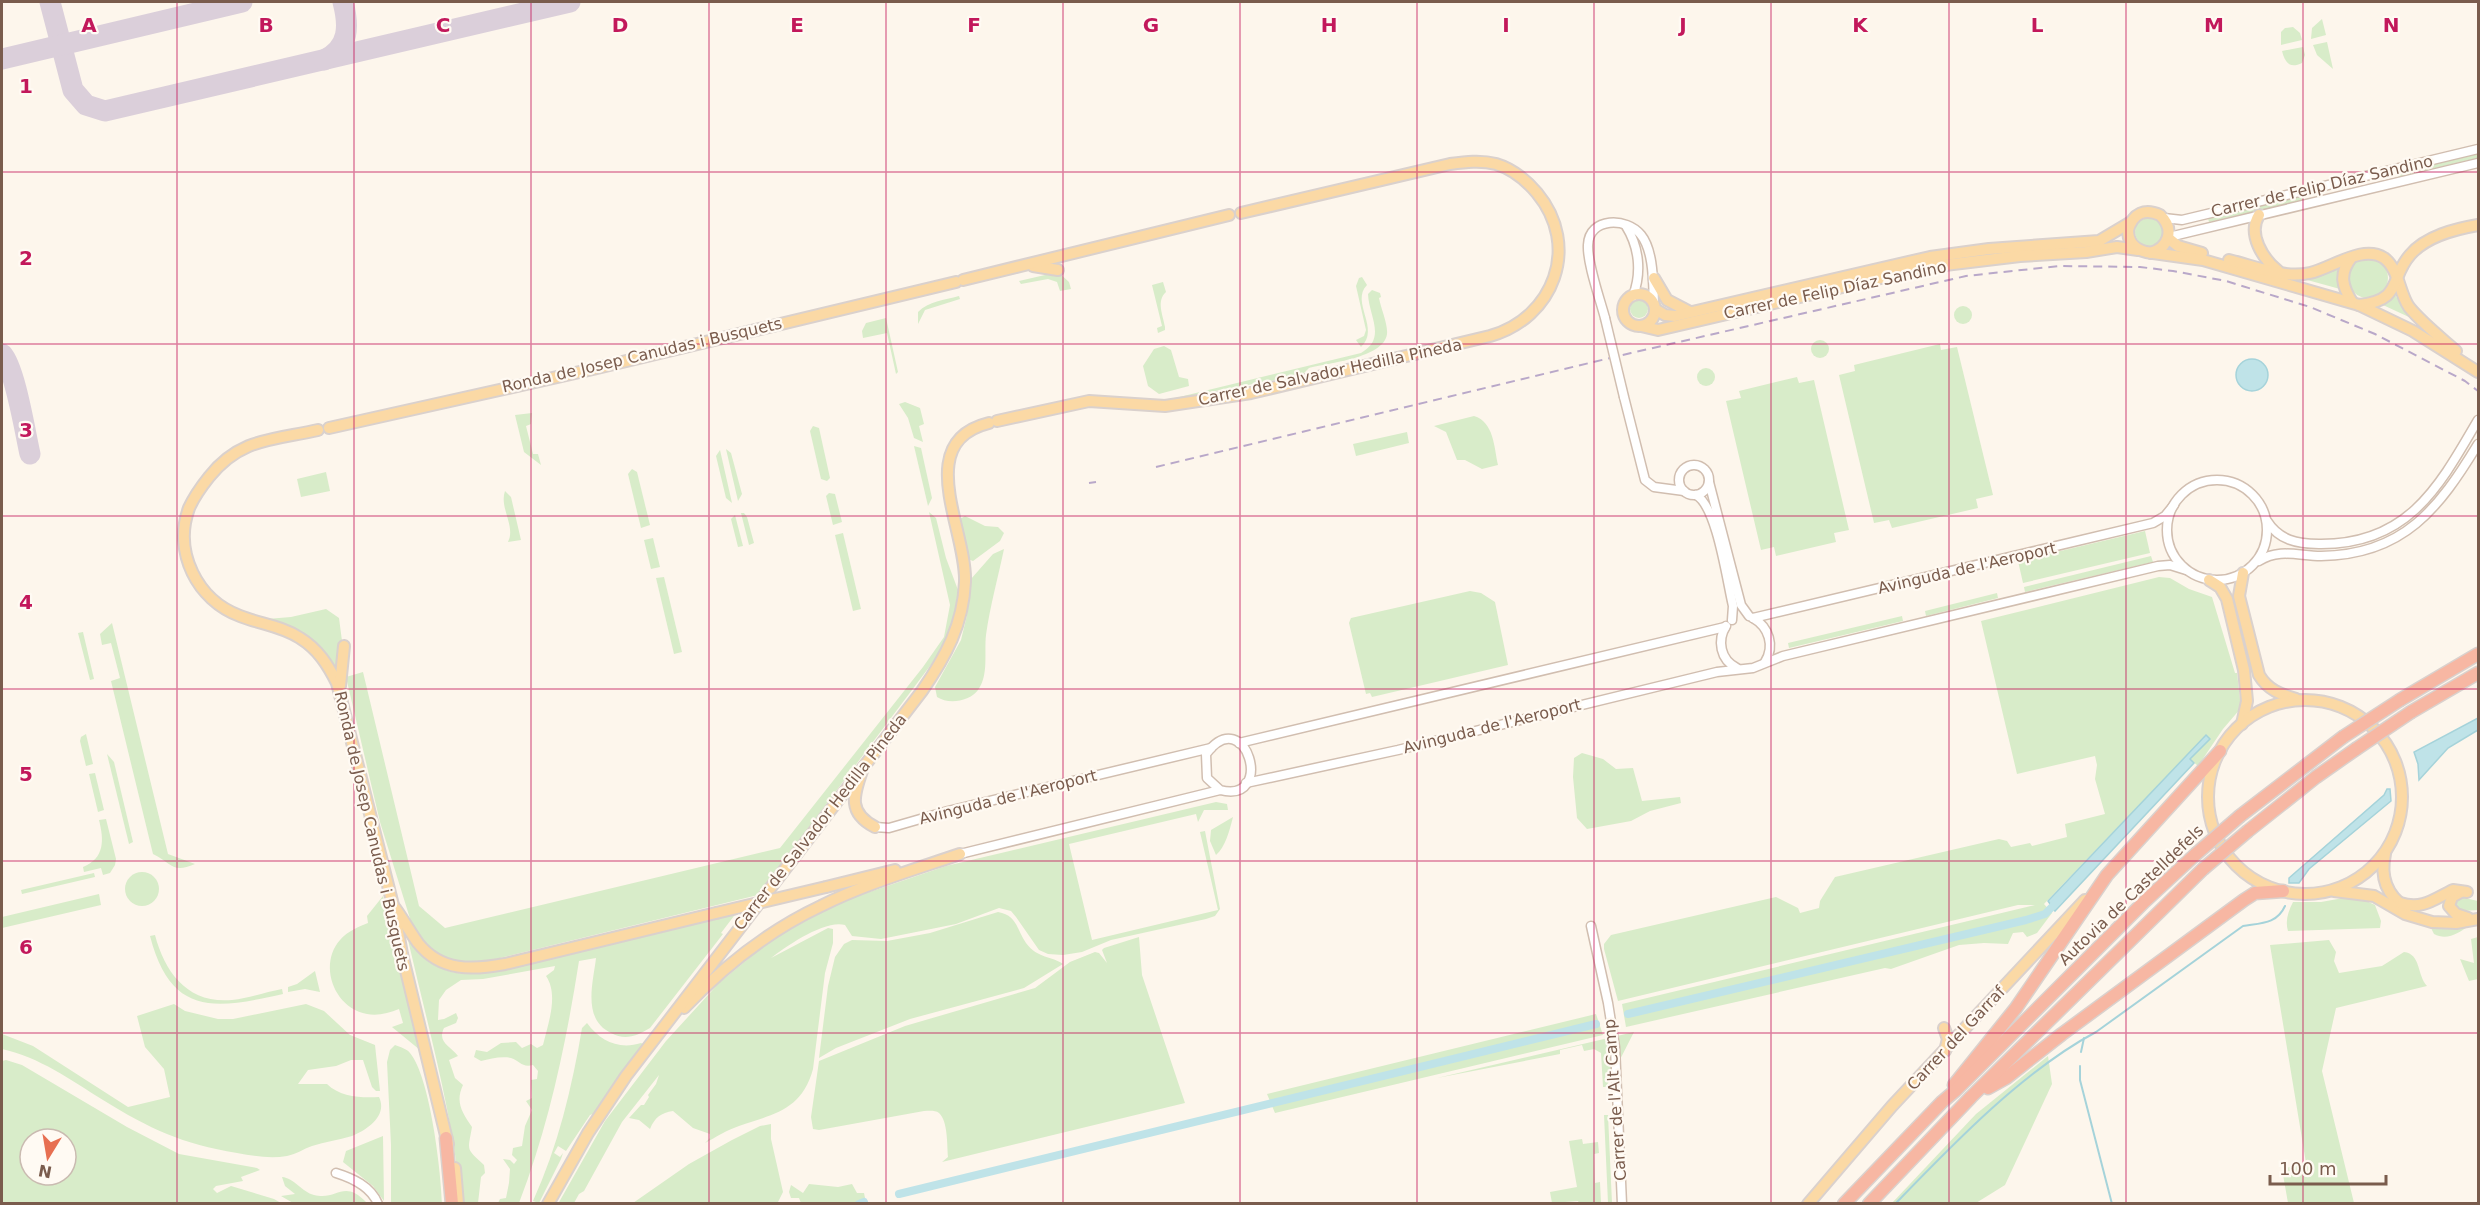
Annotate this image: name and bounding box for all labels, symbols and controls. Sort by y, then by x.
text: A [81,13,97,37]
text: B [258,13,274,37]
text: C [436,13,450,37]
text: D [612,13,628,37]
text: E [790,13,804,37]
text: F [967,13,981,37]
text: G [1143,13,1159,37]
text: H [1321,13,1337,37]
text: I [1502,13,1510,37]
text: J [1677,13,1687,37]
text: K [1852,13,1869,37]
text: L [2031,13,2044,37]
text: M [2204,13,2224,37]
text: N [2383,13,2399,37]
text: 1 [19,74,33,98]
street label: Carrer de Felip Díaz Sandino [2209,151,2435,221]
text: 2 [19,246,33,270]
street label: Carrer de Felip Díaz Sandino [1722,257,1948,323]
street label: Ronda de Josep Canudas i Busquets [500,313,784,397]
street label: Carrer de Salvador Hedilla Pineda [1196,335,1464,409]
text: 3 [19,418,33,442]
street label: Avinguda de l'Aeroport [1876,538,2058,598]
text: 4 [19,590,33,614]
street label: Ronda de Josep Canudas i Busquets [330,689,414,973]
street label: Avinguda de l'Aeroport [1401,695,1583,757]
street label: Carrer de Salvador Hedilla Pineda [730,710,910,934]
text: 5 [19,762,33,786]
street label: Avinguda de l'Aeroport [917,766,1099,828]
street label: Autovia de Castelldefels [2055,821,2207,969]
text: 6 [19,935,33,959]
street label: Carrer del Garraf [1903,982,2009,1094]
street label: Carrer de l'Alt Camp [1600,1018,1630,1182]
north arrow [18,1127,78,1187]
scale bar [2270,1148,2386,1186]
text: 100 m [2279,1158,2337,1179]
text: N [37,1161,54,1182]

